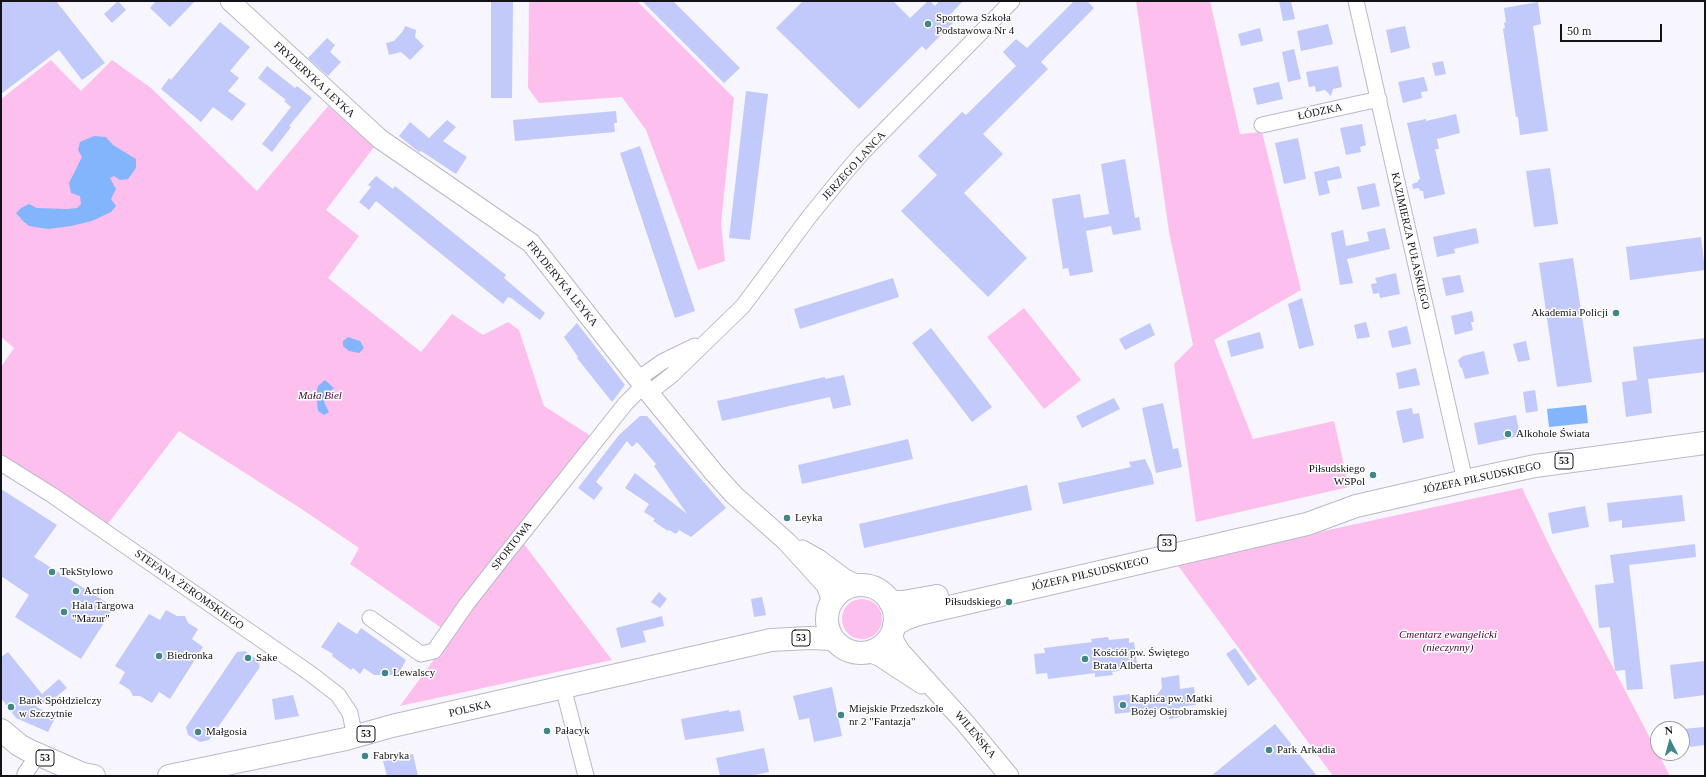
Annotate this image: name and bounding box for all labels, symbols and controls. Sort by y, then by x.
place label: Sportowa Szkoła Podstawowa Nr 4 [936,11,1014,37]
scale bar [1562,16,1664,42]
marker: Sportowa Szkoła Podstawowa Nr 4 [923,19,933,29]
text: 50 m [1567,24,1591,38]
street label: FRYDERYKA LEYKA [271,39,357,121]
street label: ŁÓDZKA [1297,101,1343,123]
street label: JERZEGO LANCA [820,129,888,203]
street label: KAZIMIERZA PUŁASKIEGO [1388,171,1432,311]
street label: FRYDERYKA LEYKA [524,239,600,329]
place label: Akademia Policji [1531,306,1608,320]
marker: Akademia Policji [1611,308,1621,318]
park label: Mała Biel [298,389,342,403]
place label: Alkohole Świata [1516,427,1590,441]
marker: Alkohole Świata [1503,429,1513,439]
road number: 53 [1555,453,1573,469]
street label: JÓZEFA PIŁSUDSKIEGO [1422,459,1542,497]
place label: Piłsudskiego WSPol [1309,462,1365,488]
marker: Piłsudskiego WSPol [1368,470,1378,480]
place label: Leyka [795,511,822,525]
marker: Leyka [782,513,792,523]
street label: SPORTOWA [489,519,535,573]
road number: 53 [1158,535,1176,551]
street label: STEFANA ŻEROMSKIEGO [132,547,246,633]
street label: JÓZEFA PIŁSUDSKIEGO [1030,554,1150,594]
place label: TekStylowo [60,565,113,579]
marker: TekStylowo [47,567,57,577]
place label: Action [84,584,114,598]
marker: Action [71,586,81,596]
place label: Piłsudskiego [945,595,1001,609]
marker: Piłsudskiego [1004,597,1014,607]
place label: Hala Targowa "Mazur" [72,599,134,625]
marker: Hala Targowa "Mazur" [59,607,69,617]
park label: Cmentarz ewangelicki (nieczynny) [1399,628,1497,654]
road number: 53 [792,630,810,646]
place label: Kościół pw. Świętego Brata Alberta [1093,646,1189,672]
place label: Biedronka [167,649,213,663]
marker: Biedronka [154,651,164,661]
place label: Sake [256,651,277,665]
marker: Sake [243,653,253,663]
marker: Kościół pw. Świętego Brata Alberta [1080,654,1090,664]
place label: Lewalscy [393,666,435,680]
marker: Lewalscy [380,668,390,678]
place label: Kaplica pw. Matki Bożej Ostrobramskiej [1131,692,1227,718]
place label: Bank Spółdzielczy w Szczytnie [19,694,102,720]
street label: POLSKA [448,698,492,720]
marker: Kaplica pw. Matki Bożej Ostrobramskiej [1118,700,1128,710]
marker: Bank Spółdzielczy w Szczytnie [6,702,16,712]
place label: Miejskie Przedszkole nr 2 "Fantazja" [849,702,943,728]
street label: WILEŃSKA [951,709,999,761]
marker: Miejskie Przedszkole nr 2 "Fantazja" [836,710,846,720]
north arrow [1650,721,1690,761]
place label: Pałacyk [555,724,590,738]
text: N [1664,724,1673,736]
place label: Małgosia [206,725,247,739]
road number: 53 [357,726,375,742]
marker: Pałacyk [542,726,552,736]
marker: Małgosia [193,727,203,737]
place label: Park Arkadia [1277,743,1335,757]
marker: Park Arkadia [1264,745,1274,755]
place label: Fabryka [373,749,409,763]
road number: 53 [36,750,54,766]
marker: Fabryka [360,751,370,761]

